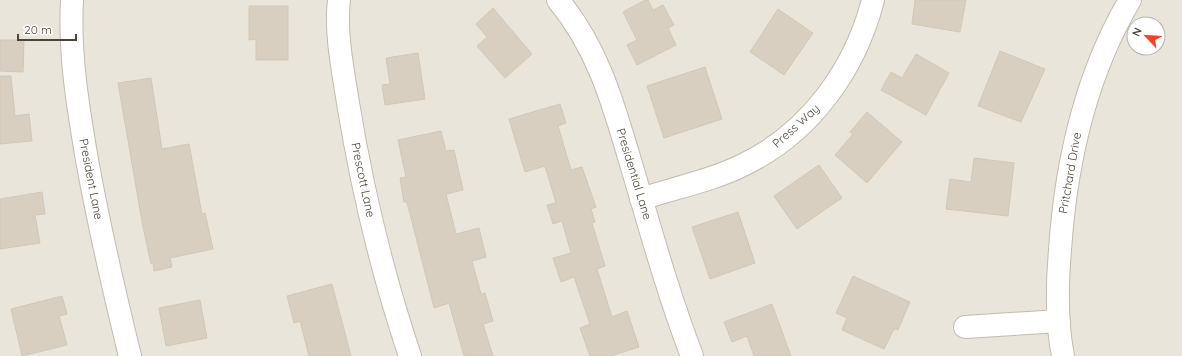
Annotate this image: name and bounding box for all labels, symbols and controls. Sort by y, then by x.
scale bar [18,16,76,42]
north arrow [1126,16,1166,56]
text: 20 m [24,22,52,37]
text: N [1129,25,1145,38]
street label: Press Way [769,101,822,151]
street label: Presidential Lane [613,126,656,222]
street label: Pritchard Drive [1055,131,1084,215]
street label: President Lane [76,137,107,221]
street label: Prescott Lane [348,141,379,219]

